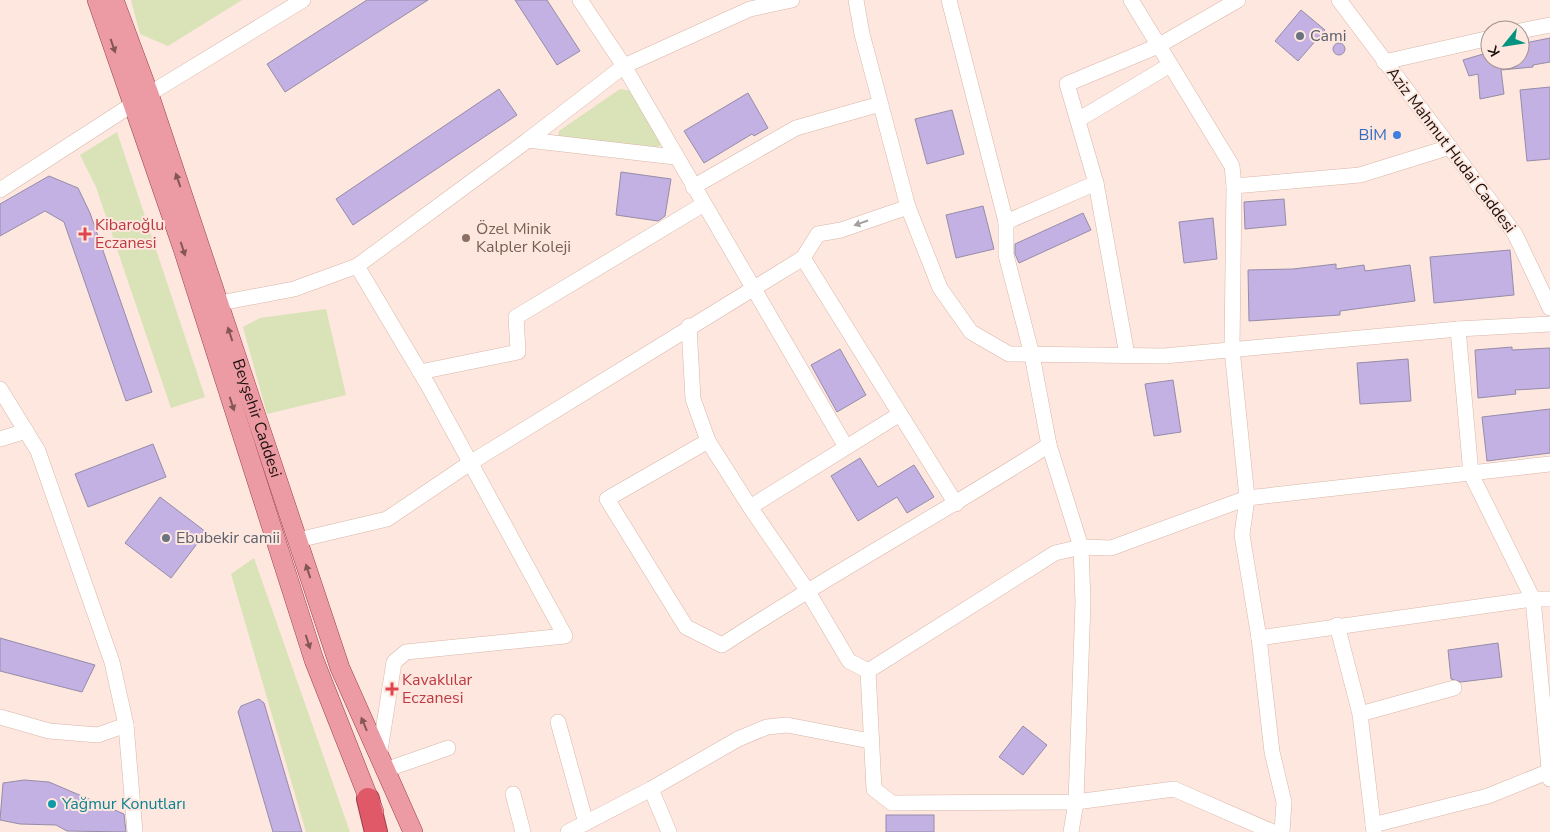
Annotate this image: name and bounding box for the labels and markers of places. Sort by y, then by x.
place label: Cami [1310,25,1346,47]
marker: Cami [1294,30,1306,42]
place label: BİM [1358,124,1387,146]
marker: BİM [1391,129,1403,141]
place label: Kibaroğlu Eczanesi [95,214,164,254]
place label: Özel Minik Kalpler Koleji [476,218,571,258]
marker: Kibaroğlu Eczanesi [79,228,91,240]
marker: Özel Minik Kalpler Koleji [460,232,472,244]
place label: Ebubekir camii [176,527,280,549]
marker: Ebubekir camii [160,532,172,544]
place label: Kavaklılar Eczanesi [402,669,473,709]
marker: Kavaklılar Eczanesi [386,683,398,695]
place label: Yağmur Konutları [61,793,186,815]
marker: Yağmur Konutları [46,798,58,810]

